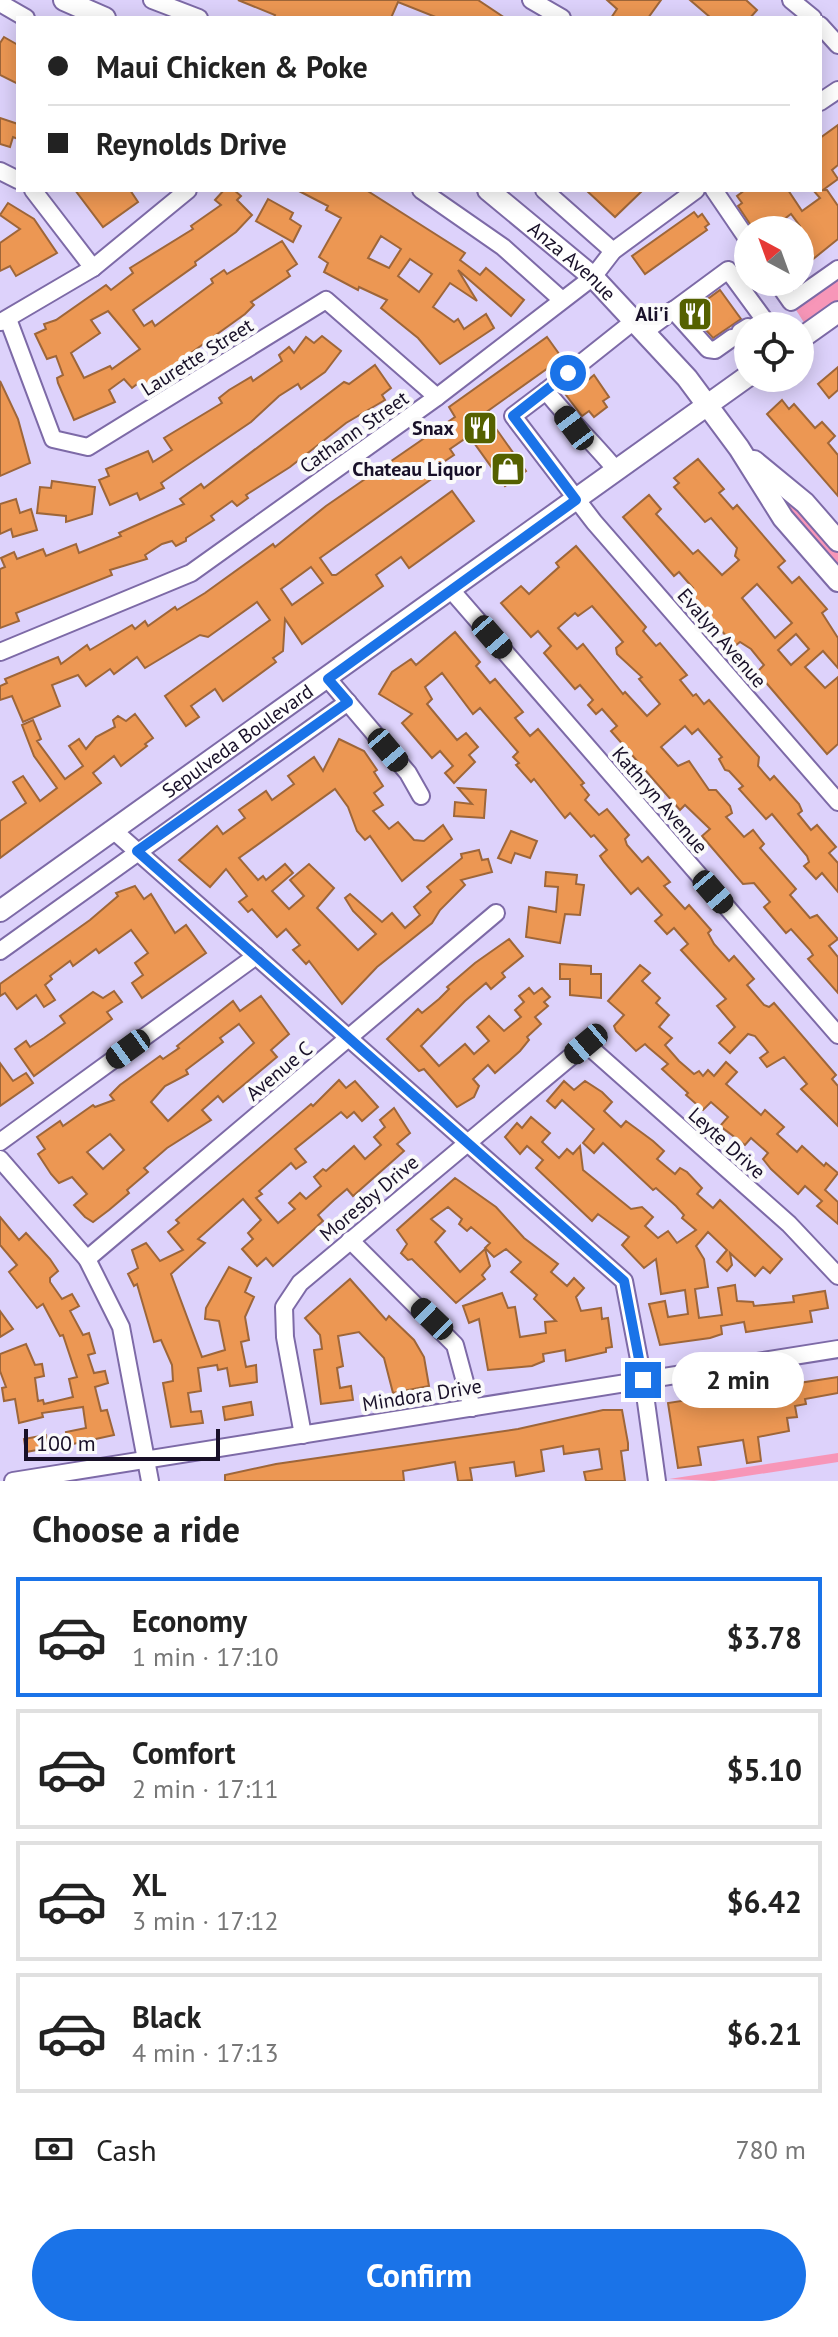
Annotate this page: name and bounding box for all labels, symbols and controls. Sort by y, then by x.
text: Maui Chicken & Poke [96,47,368,86]
text: Reynolds Drive [96,124,287,163]
street label: Anza Avenue [523,215,622,306]
north arrow [734,216,814,296]
map controls [734,216,814,392]
restaurant icon: Ali'i [676,295,714,333]
place label: Ali'i [635,301,669,327]
street label: Laurette Street [136,312,258,402]
button: locate [734,312,814,392]
route start [550,355,586,391]
street label: Cathann Street [295,385,414,479]
car [550,402,598,454]
restaurant icon: Snax [461,409,499,447]
place label: Snax [412,415,454,441]
shop icon: Chateau Liquor [489,450,527,488]
place label: Chateau Liquor [352,456,482,482]
street label: Evalyn Avenue [672,583,772,693]
car [467,611,517,663]
street label: Sepulveda Boulevard [157,678,318,804]
car [363,724,413,776]
street label: Kathryn Avenue [606,741,714,859]
car [688,866,738,918]
car [560,1019,612,1069]
car [102,1025,154,1073]
street label: Avenue C [240,1036,318,1106]
street label: Leyte Drive [683,1102,771,1184]
street label: Moresby Drive [314,1149,424,1247]
car [406,1294,458,1344]
callout: 2 min [671,1352,803,1408]
route end [625,1362,661,1398]
text: 2 min [706,1363,770,1396]
street label: Mindora Drive [360,1373,484,1417]
scale bar [24,1425,220,1461]
text: 100 m [36,1429,96,1457]
text: Choose a ride [32,1505,240,1552]
icon: car [36,1601,108,1673]
text: Economy [132,1601,247,1640]
text: $3.78 [727,1618,802,1657]
text: 1 min · 17:10 [132,1640,279,1673]
icon: car [36,1733,108,1805]
text: Comfort [132,1733,235,1772]
text: $5.10 [727,1750,802,1789]
text: 2 min · 17:11 [132,1772,279,1805]
icon: car [36,1865,108,1937]
text: XL [132,1865,166,1904]
text: $6.42 [727,1882,802,1921]
text: 3 min · 17:12 [132,1904,279,1937]
icon: car [36,1997,108,2069]
text: Black [132,1997,201,2036]
text: $6.21 [727,2014,802,2053]
text: 4 min · 17:13 [132,2036,279,2069]
icon: cash [32,2127,76,2171]
text: Cash [96,2130,157,2169]
text: 780 m [735,2133,806,2166]
button: Confirm [32,2229,806,2321]

